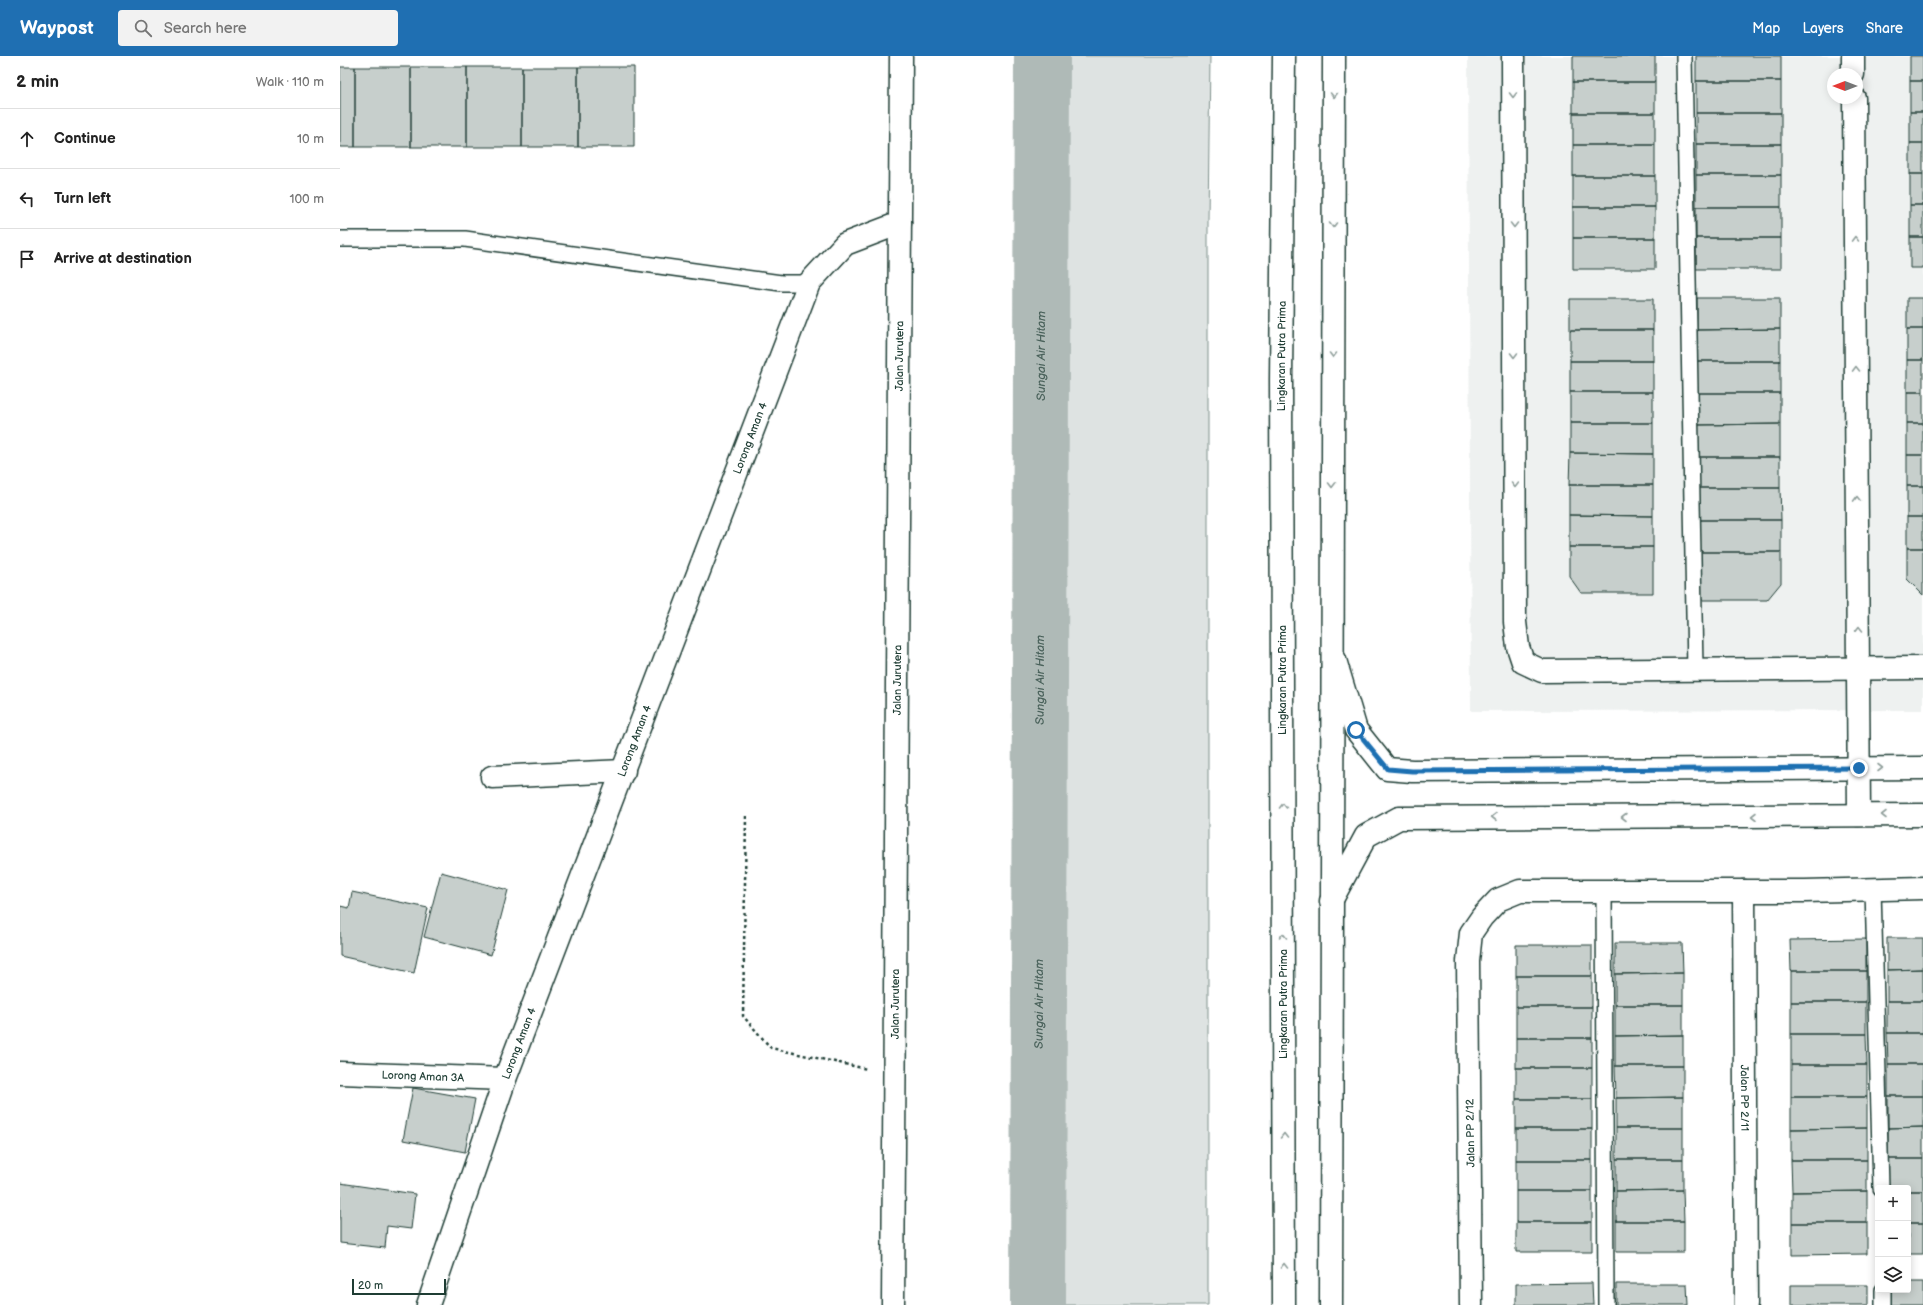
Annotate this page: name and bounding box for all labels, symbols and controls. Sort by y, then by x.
search box [118,10,398,46]
text: Waypost [20,17,94,40]
icon: search [132,17,154,39]
text: Search here [164,19,247,38]
text: Map [1752,20,1780,37]
text: Layers [1802,20,1844,37]
text: Share [1866,20,1903,37]
north arrow [1827,68,1863,104]
text: 2 min [16,72,59,92]
text: Walk · 110 m [256,74,324,90]
one-way arrow [1330,92,1338,98]
one-way arrow [1509,92,1517,98]
icon: ahead [16,128,38,150]
text: Continue [54,129,116,148]
text: 10 m [297,131,324,147]
icon: left [16,188,38,210]
text: Turn left [54,189,111,208]
text: 100 m [289,191,324,207]
one-way arrow [1329,222,1337,228]
one-way arrow [1510,222,1518,228]
one-way arrow [1851,236,1859,242]
icon: arrive [16,248,38,270]
text: Arrive at destination [54,249,192,268]
street label: Lingkaran Putra Prima [1275,301,1289,411]
water label: Sungai Air Hitam [1034,311,1049,401]
street label: Jalan Jurutera [893,321,906,391]
one-way arrow [1329,352,1337,358]
one-way arrow [1510,352,1518,358]
one-way arrow [1852,366,1860,372]
street label: Lorong Aman 4 [731,400,770,476]
one-way arrow [1328,482,1336,488]
one-way arrow [1511,482,1519,488]
one-way arrow [1853,496,1862,502]
street label: Lingkaran Putra Prima [1276,625,1289,735]
one-way arrow [1855,626,1863,632]
water label: Sungai Air Hitam [1033,635,1048,725]
street label: Jalan Jurutera [891,645,904,715]
street label: Lorong Aman 4 [615,703,654,779]
route start [1347,721,1365,739]
route end [1850,759,1868,777]
one-way arrow [1877,764,1883,772]
one-way arrow [1279,803,1287,809]
one-way arrow [1881,811,1887,819]
one-way arrow [1751,812,1757,820]
one-way arrow [1491,813,1497,821]
one-way arrow [1621,813,1627,821]
one-way arrow [1279,933,1287,939]
street label: Lingkaran Putra Prima [1277,949,1290,1059]
water label: Sungai Air Hitam [1032,959,1047,1049]
street label: Jalan Jurutera [889,969,902,1039]
street label: Lorong Aman 4 [500,1005,539,1081]
street label: Jalan PP 2/11 [1738,1065,1751,1131]
street label: Lorong Aman 3A [381,1069,465,1085]
street label: Jalan PP 2/12 [1463,1098,1478,1167]
one-way arrow [1280,1133,1288,1139]
map controls [1875,1185,1911,1293]
button: + [1875,1185,1911,1221]
button: − [1875,1221,1911,1257]
button: layers [1875,1257,1911,1293]
one-way arrow [1280,1263,1288,1269]
scale bar [352,1277,446,1296]
text: 20 m [358,1279,383,1292]

